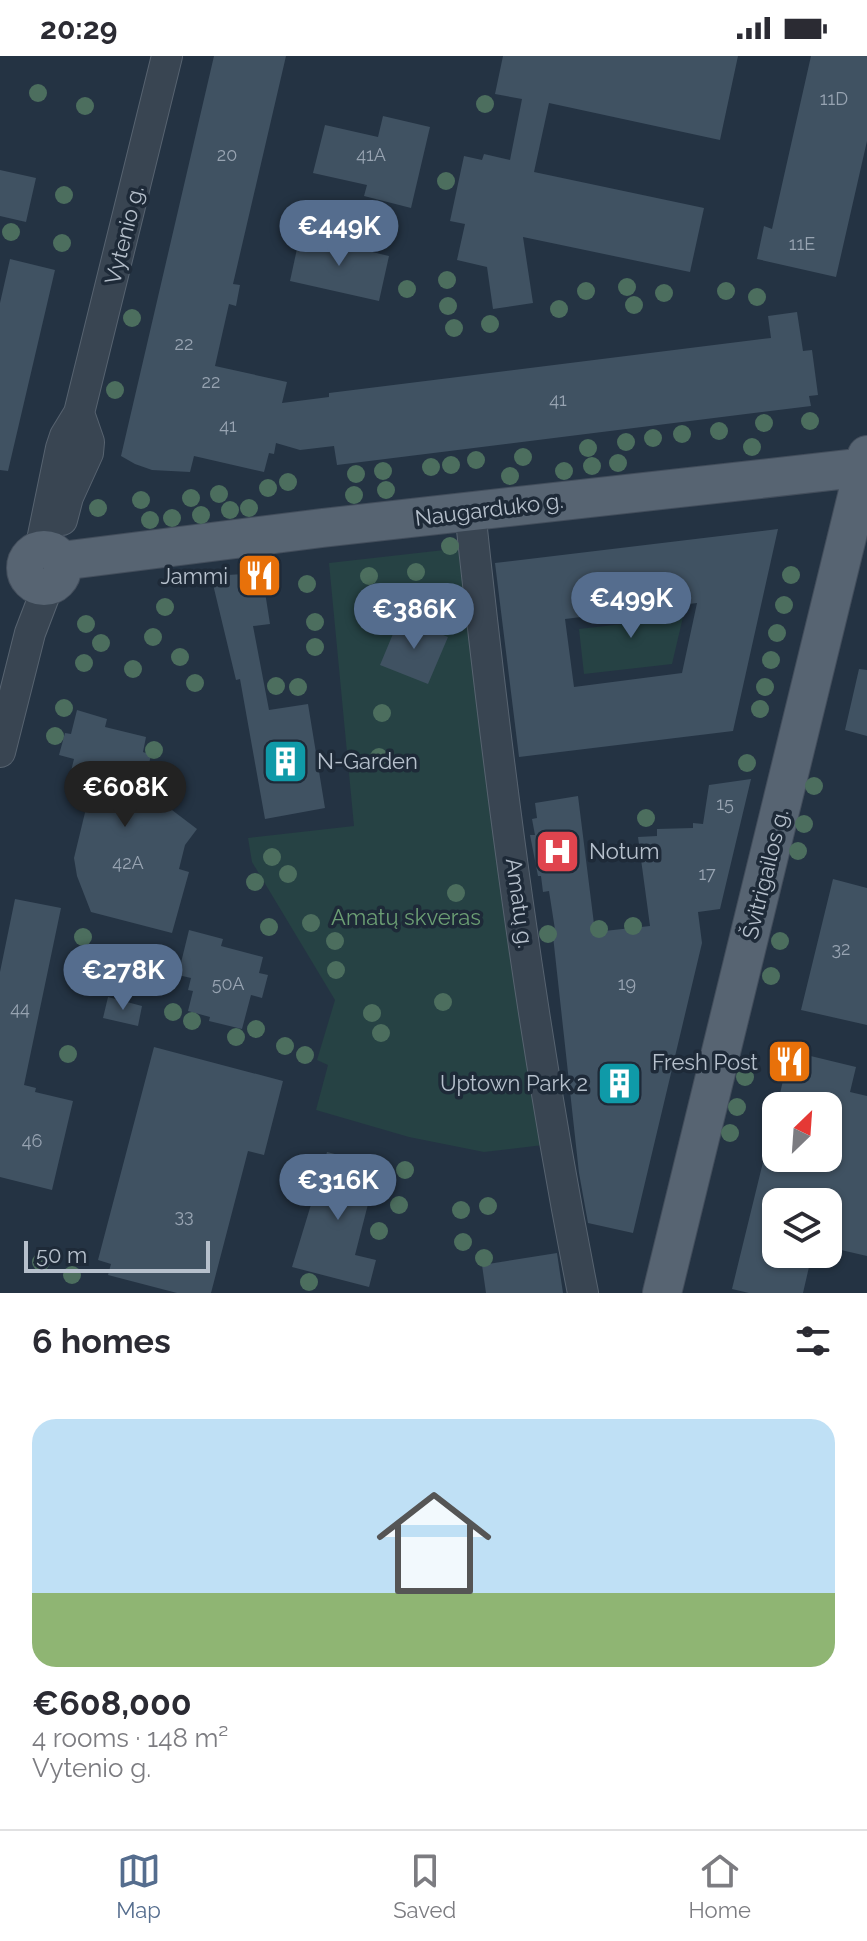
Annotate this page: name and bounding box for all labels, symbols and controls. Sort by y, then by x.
text: 20:29 [40,11,117,46]
house number: 11D [820,88,848,109]
house number: 20 [217,144,237,165]
house number: 41A [356,144,386,165]
street label: Vytenio g. [99,183,149,287]
pin: €449K [283,200,395,268]
text: €449K [297,211,381,241]
house number: 11E [789,233,815,254]
house number: 22 [175,333,193,354]
house number: 22 [202,371,220,392]
house number: 41 [549,389,567,410]
house number: 41 [219,415,237,436]
street label: Naugarduko g. [413,487,565,531]
restaurant icon: Jammi [235,552,283,600]
place label: Jammi [160,563,228,589]
pin: €499K [575,572,687,640]
pin: €386K [358,583,470,651]
text: €499K [589,583,673,613]
text: €386K [372,594,456,624]
building icon: N-Garden [262,737,310,785]
place label: N-Garden [317,748,418,774]
pin: €608K [69,761,181,829]
text: €608K [82,772,168,802]
house number: 15 [716,793,734,814]
street label: Švitrigailos g. [735,806,794,942]
hospital icon: Notum [534,827,582,875]
place label: Notum [589,838,659,864]
house number: 42A [112,852,144,873]
street label: Amatų g. [501,856,539,950]
house number: 17 [698,863,716,884]
park label: Amatų skveras [331,904,481,930]
house number: 32 [832,938,851,959]
pin: €278K [67,944,179,1012]
text: €278K [81,955,165,985]
house number: 50A [212,973,244,994]
house number: 19 [618,973,636,994]
house number: 44 [10,998,30,1019]
restaurant icon: Fresh Post [765,1038,813,1086]
place label: Fresh Post [652,1049,759,1075]
building icon: Uptown Park 2 [595,1059,643,1107]
place label: Uptown Park 2 [440,1070,588,1096]
north arrow [762,1092,842,1172]
map controls [762,1092,842,1268]
house number: 46 [22,1130,42,1151]
pin: €316K [282,1154,394,1222]
text: €316K [297,1165,379,1195]
button: layers [762,1188,842,1268]
house number: 33 [174,1205,194,1226]
scale bar [24,1237,210,1273]
text: 50 m [36,1242,87,1268]
icon: filters [791,1319,835,1363]
text: 6 homes [32,1321,171,1361]
icon: home [362,1471,506,1615]
text: €608,000 [32,1683,192,1723]
text: 4 rooms · 148 m² [32,1723,228,1753]
text: Vytenio g. [32,1753,151,1783]
tab: Map [116,1849,161,1923]
tab: Saved [393,1849,456,1923]
tab: Home [689,1849,751,1923]

